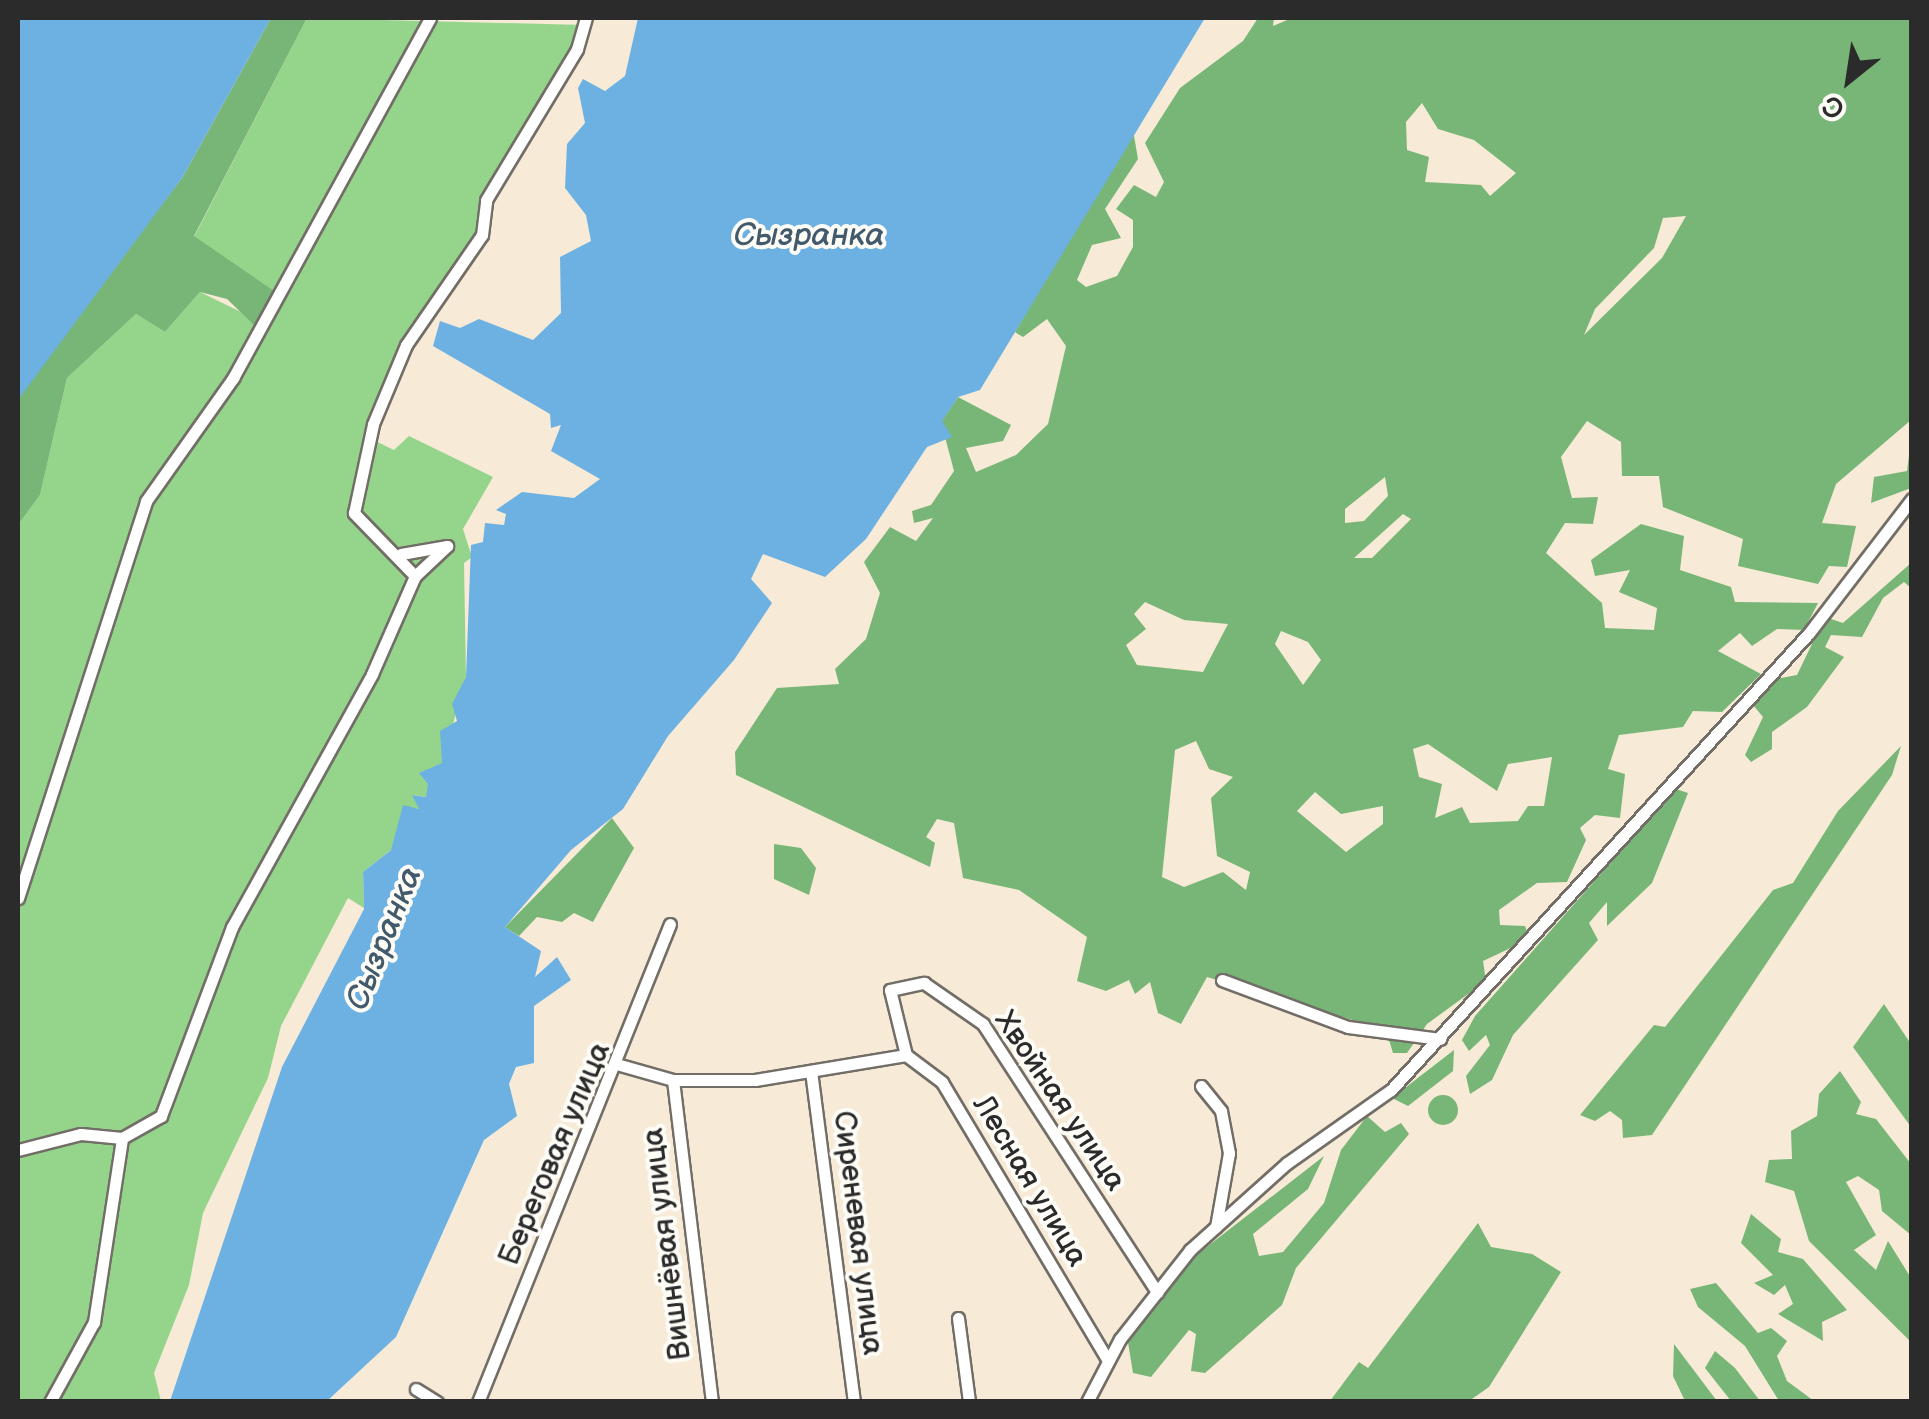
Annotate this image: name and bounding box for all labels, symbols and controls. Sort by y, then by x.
north arrow [1799,30,1899,130]
text: С [1817,87,1850,126]
water label: Сызранка [733,217,885,255]
water label: Сызранка [339,862,431,1016]
street label: Хвойная улица [987,1004,1133,1198]
street label: Береговая улица [492,1037,618,1271]
street label: Лесная улица [965,1089,1095,1273]
street label: Сиреневая улица [825,1109,891,1357]
street label: Вишнёвая улица [635,1126,699,1362]

